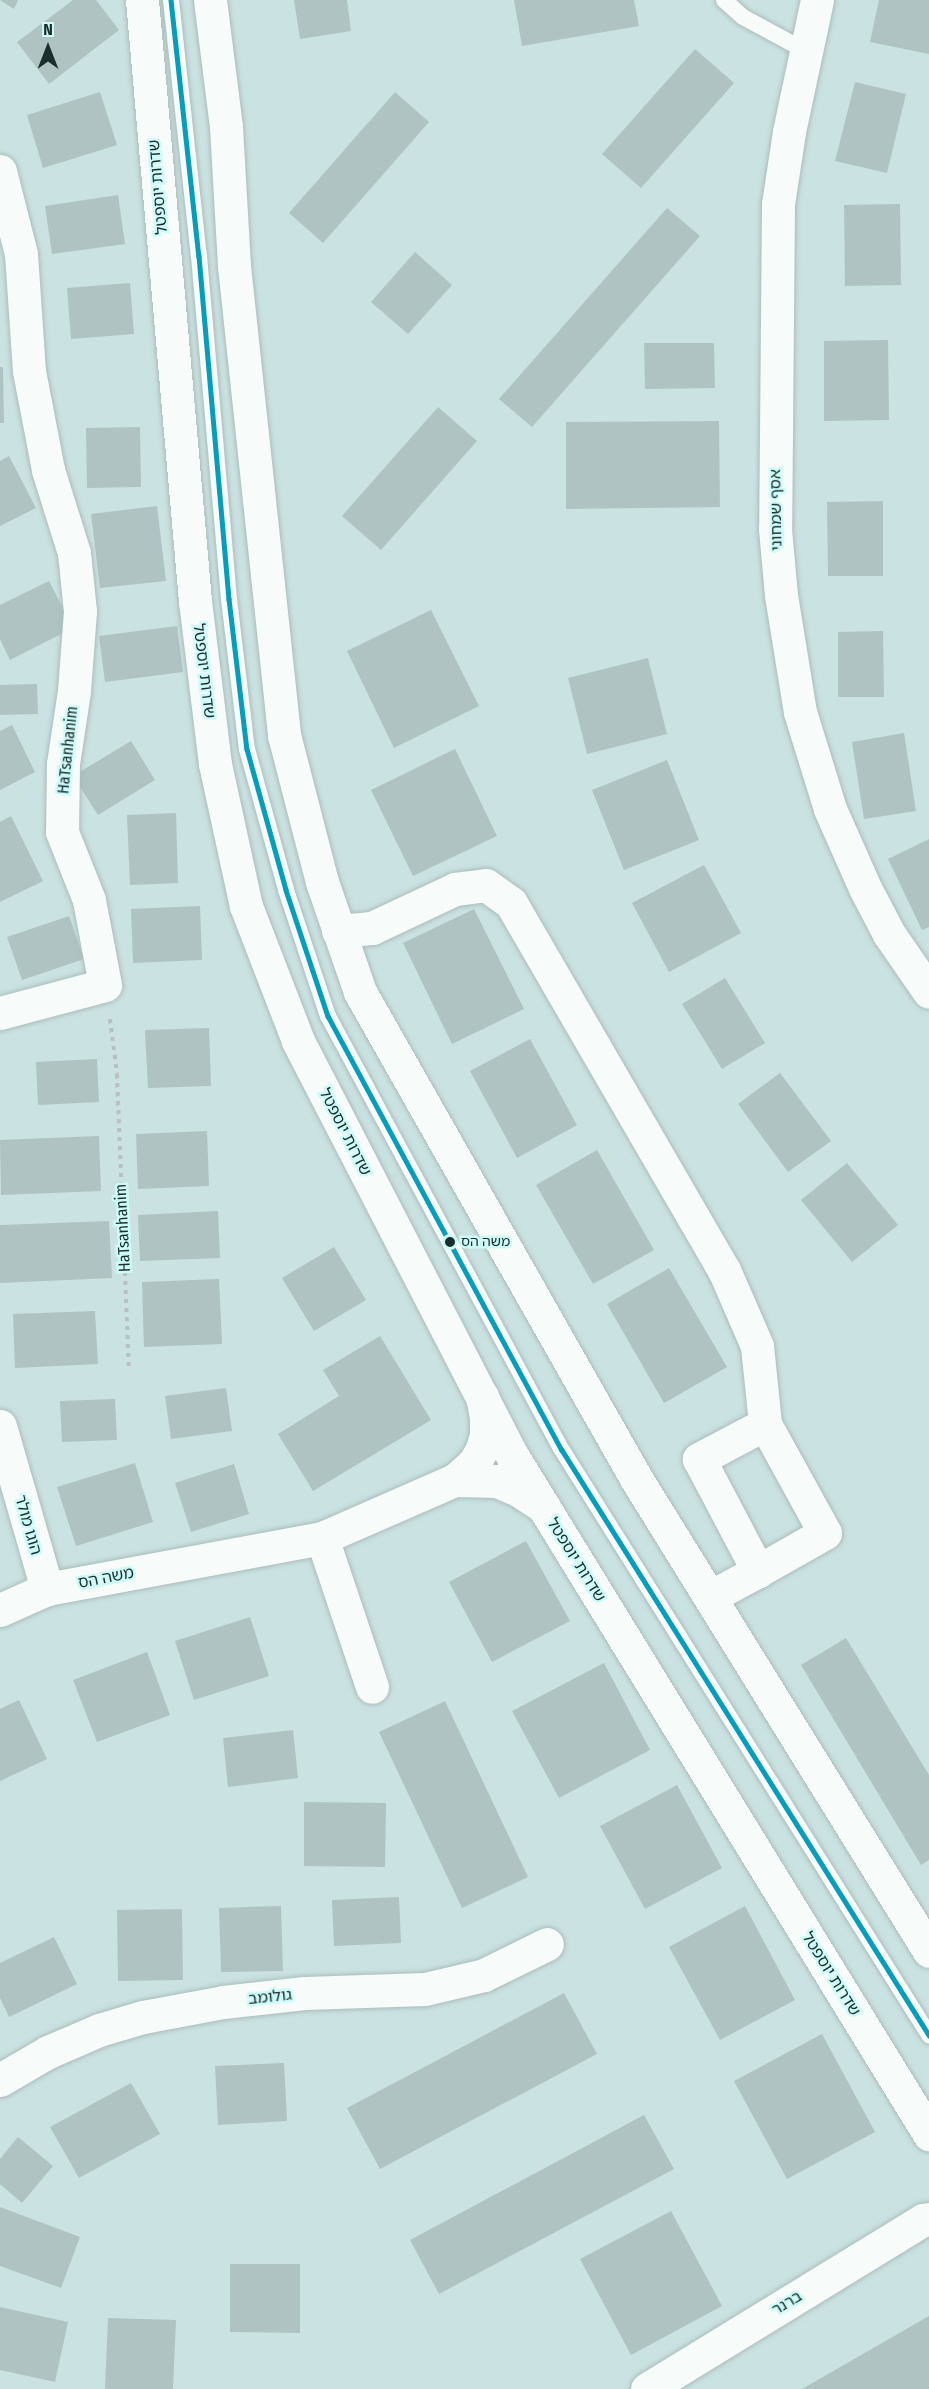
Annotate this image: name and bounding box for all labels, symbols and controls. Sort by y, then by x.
north arrow [18,18,78,78]
text: N [43,20,53,39]
street label: שדרות יוספטל [144,139,172,235]
street label: אסף שמחוני [766,469,786,551]
street label: שדרות יוספטל [189,623,219,719]
street label: HaTsanhanim [54,705,82,795]
street label: שדרות יוספטל [315,1085,375,1179]
street label: HaTsanhanim [111,1183,135,1273]
place label: משה הס [461,1234,510,1250]
marker: משה הס [444,1236,456,1248]
street label: הוגו מולר [10,1493,46,1557]
street label: שדרות יוספטל [543,1515,609,1605]
street label: משה הס [77,1563,135,1593]
street label: שדרות יוספטל [798,1929,864,2019]
street label: גולומב [247,1985,293,2009]
street label: ברנר [769,2287,805,2319]

